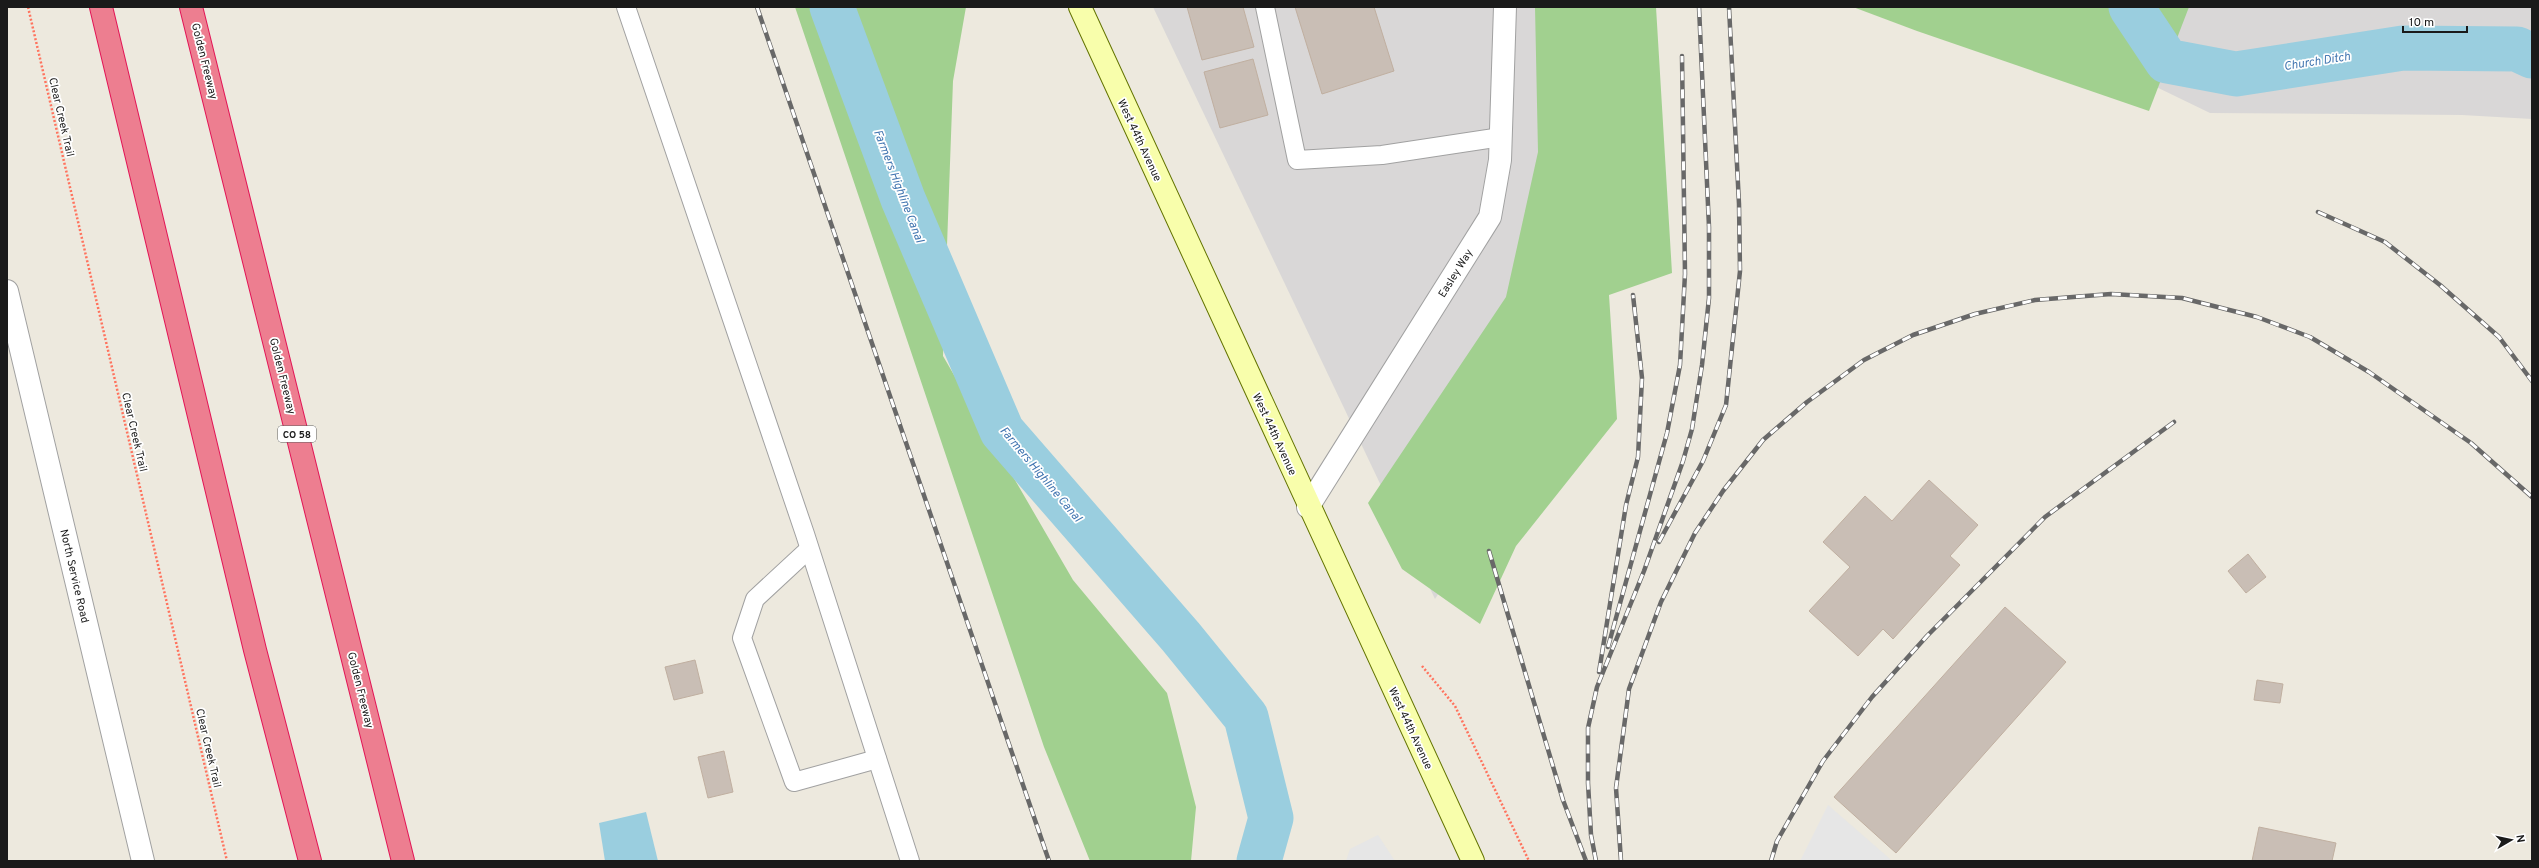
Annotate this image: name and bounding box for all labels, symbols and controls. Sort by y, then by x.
scale bar [2403,8,2467,34]
text: 10 m [2409,15,2434,31]
street label: Golden Freeway [188,22,220,101]
water label: Church Ditch [2283,49,2352,75]
street label: Clear Creek Trail [45,76,77,158]
street label: West 44th Avenue [1114,97,1164,184]
water label: Farmers Highline Canal [869,128,927,246]
street label: Easley Way [1435,246,1476,300]
street label: Golden Freeway [266,337,298,416]
street label: Clear Creek Trail [118,391,150,473]
street label: West 44th Avenue [1249,391,1299,478]
water label: Farmers Highline Canal [996,424,1086,526]
road number: CO 58 [278,426,316,442]
street label: North Service Road [56,528,92,624]
street label: Golden Freeway [344,651,376,730]
street label: West 44th Avenue [1385,685,1435,772]
street label: Clear Creek Trail [192,707,224,789]
north arrow [2491,820,2531,860]
text: N [2512,834,2527,844]

